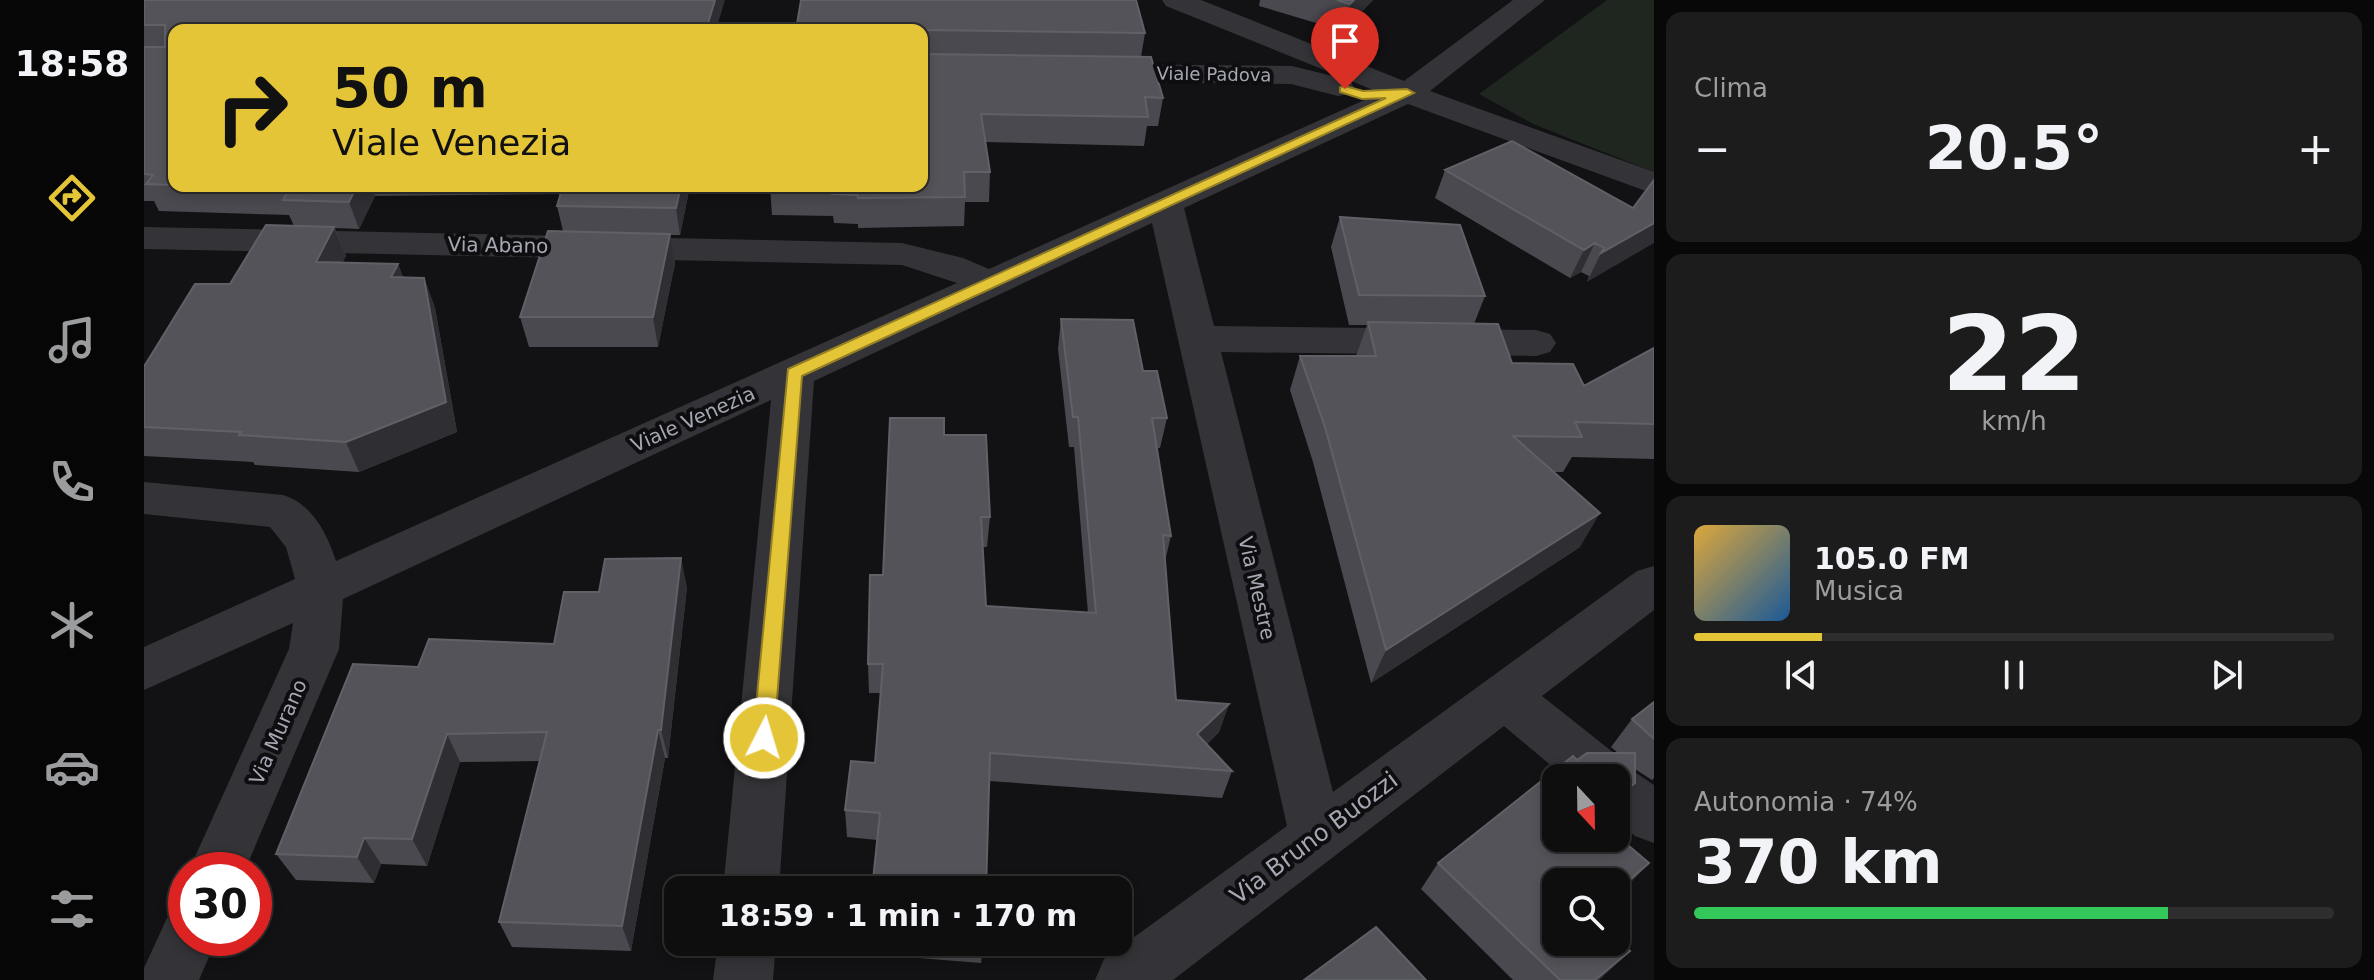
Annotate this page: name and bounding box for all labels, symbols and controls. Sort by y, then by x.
pin [1311,7,1379,89]
icon: arrive [1323,19,1367,63]
text: 18:58 [15,43,129,84]
text: 50 m [332,55,488,120]
icon: right [200,56,304,160]
street label: Viale Padova [1156,62,1272,86]
text: Clima [1694,73,1768,103]
text: 20.5° [1925,113,2103,183]
text: Viale Venezia [332,122,571,163]
text: − [1694,123,1731,174]
text: + [2297,123,2334,174]
icon: directions [44,170,100,226]
street label: Via Abano [447,232,549,258]
text: 22 [1942,293,2086,415]
icon: music [44,312,100,368]
street label: Viale Venezia [627,381,759,457]
text: km/h [1981,406,2047,436]
icon: phone [44,454,100,510]
street label: Via Mestre [1233,534,1281,642]
text: 105.0 FM [1814,541,1970,576]
text: Musica [1814,576,1904,606]
icon: climate [44,597,100,653]
icon: previous [1779,653,1823,697]
icon: pause [1992,653,2036,697]
icon: next [2205,653,2249,697]
street label: Via Murano [244,676,312,788]
position arrow [722,696,806,780]
icon: car [44,739,100,795]
north arrow [1542,764,1630,852]
map controls [1542,764,1630,956]
street label: Via Bruno Buozzi [1225,766,1403,910]
text: Autonomia · 74% [1694,787,1918,817]
text: 370 km [1694,827,1943,897]
speed limit sign: 30 [168,852,272,956]
button: search [1542,868,1630,956]
icon: filters [44,881,100,937]
text: 18:59 · 1 min · 170 m [719,898,1077,933]

